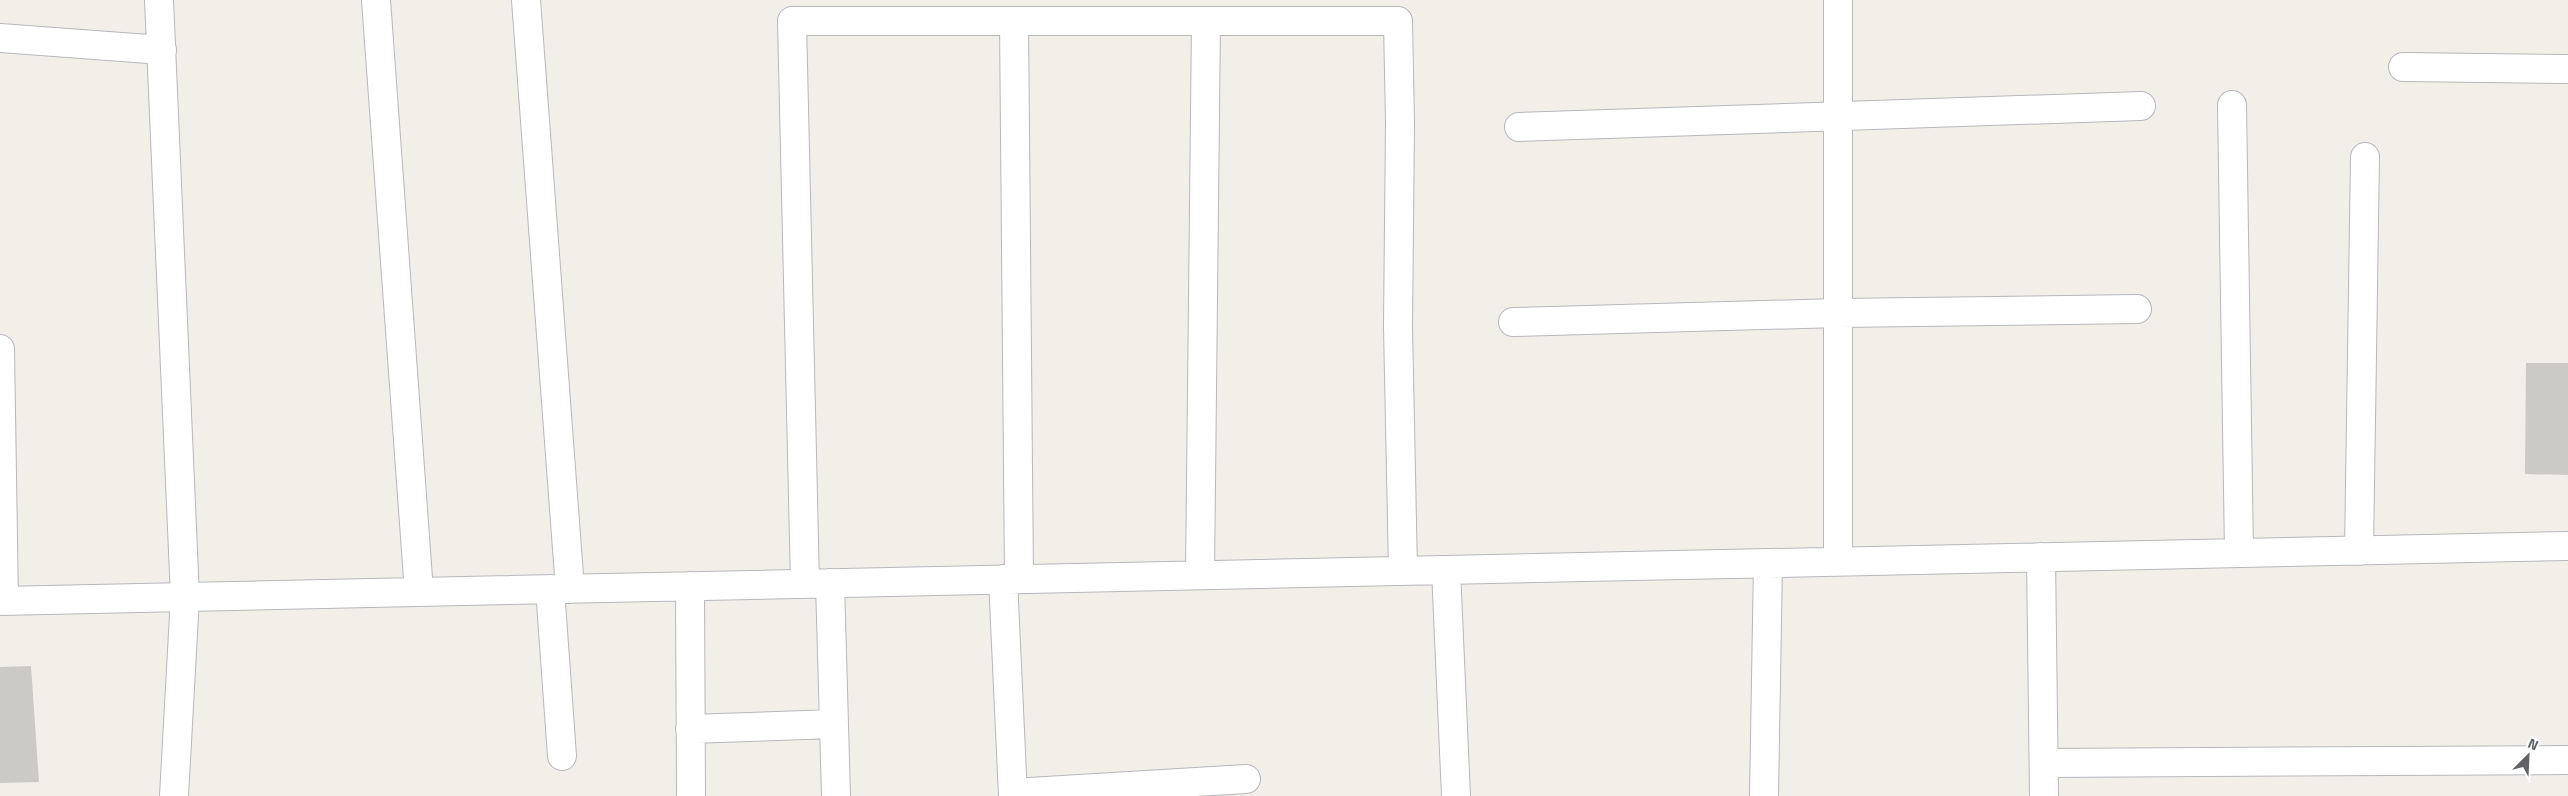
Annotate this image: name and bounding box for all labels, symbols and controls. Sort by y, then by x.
north arrow [2503,731,2553,781]
text: N [2525,732,2542,755]

